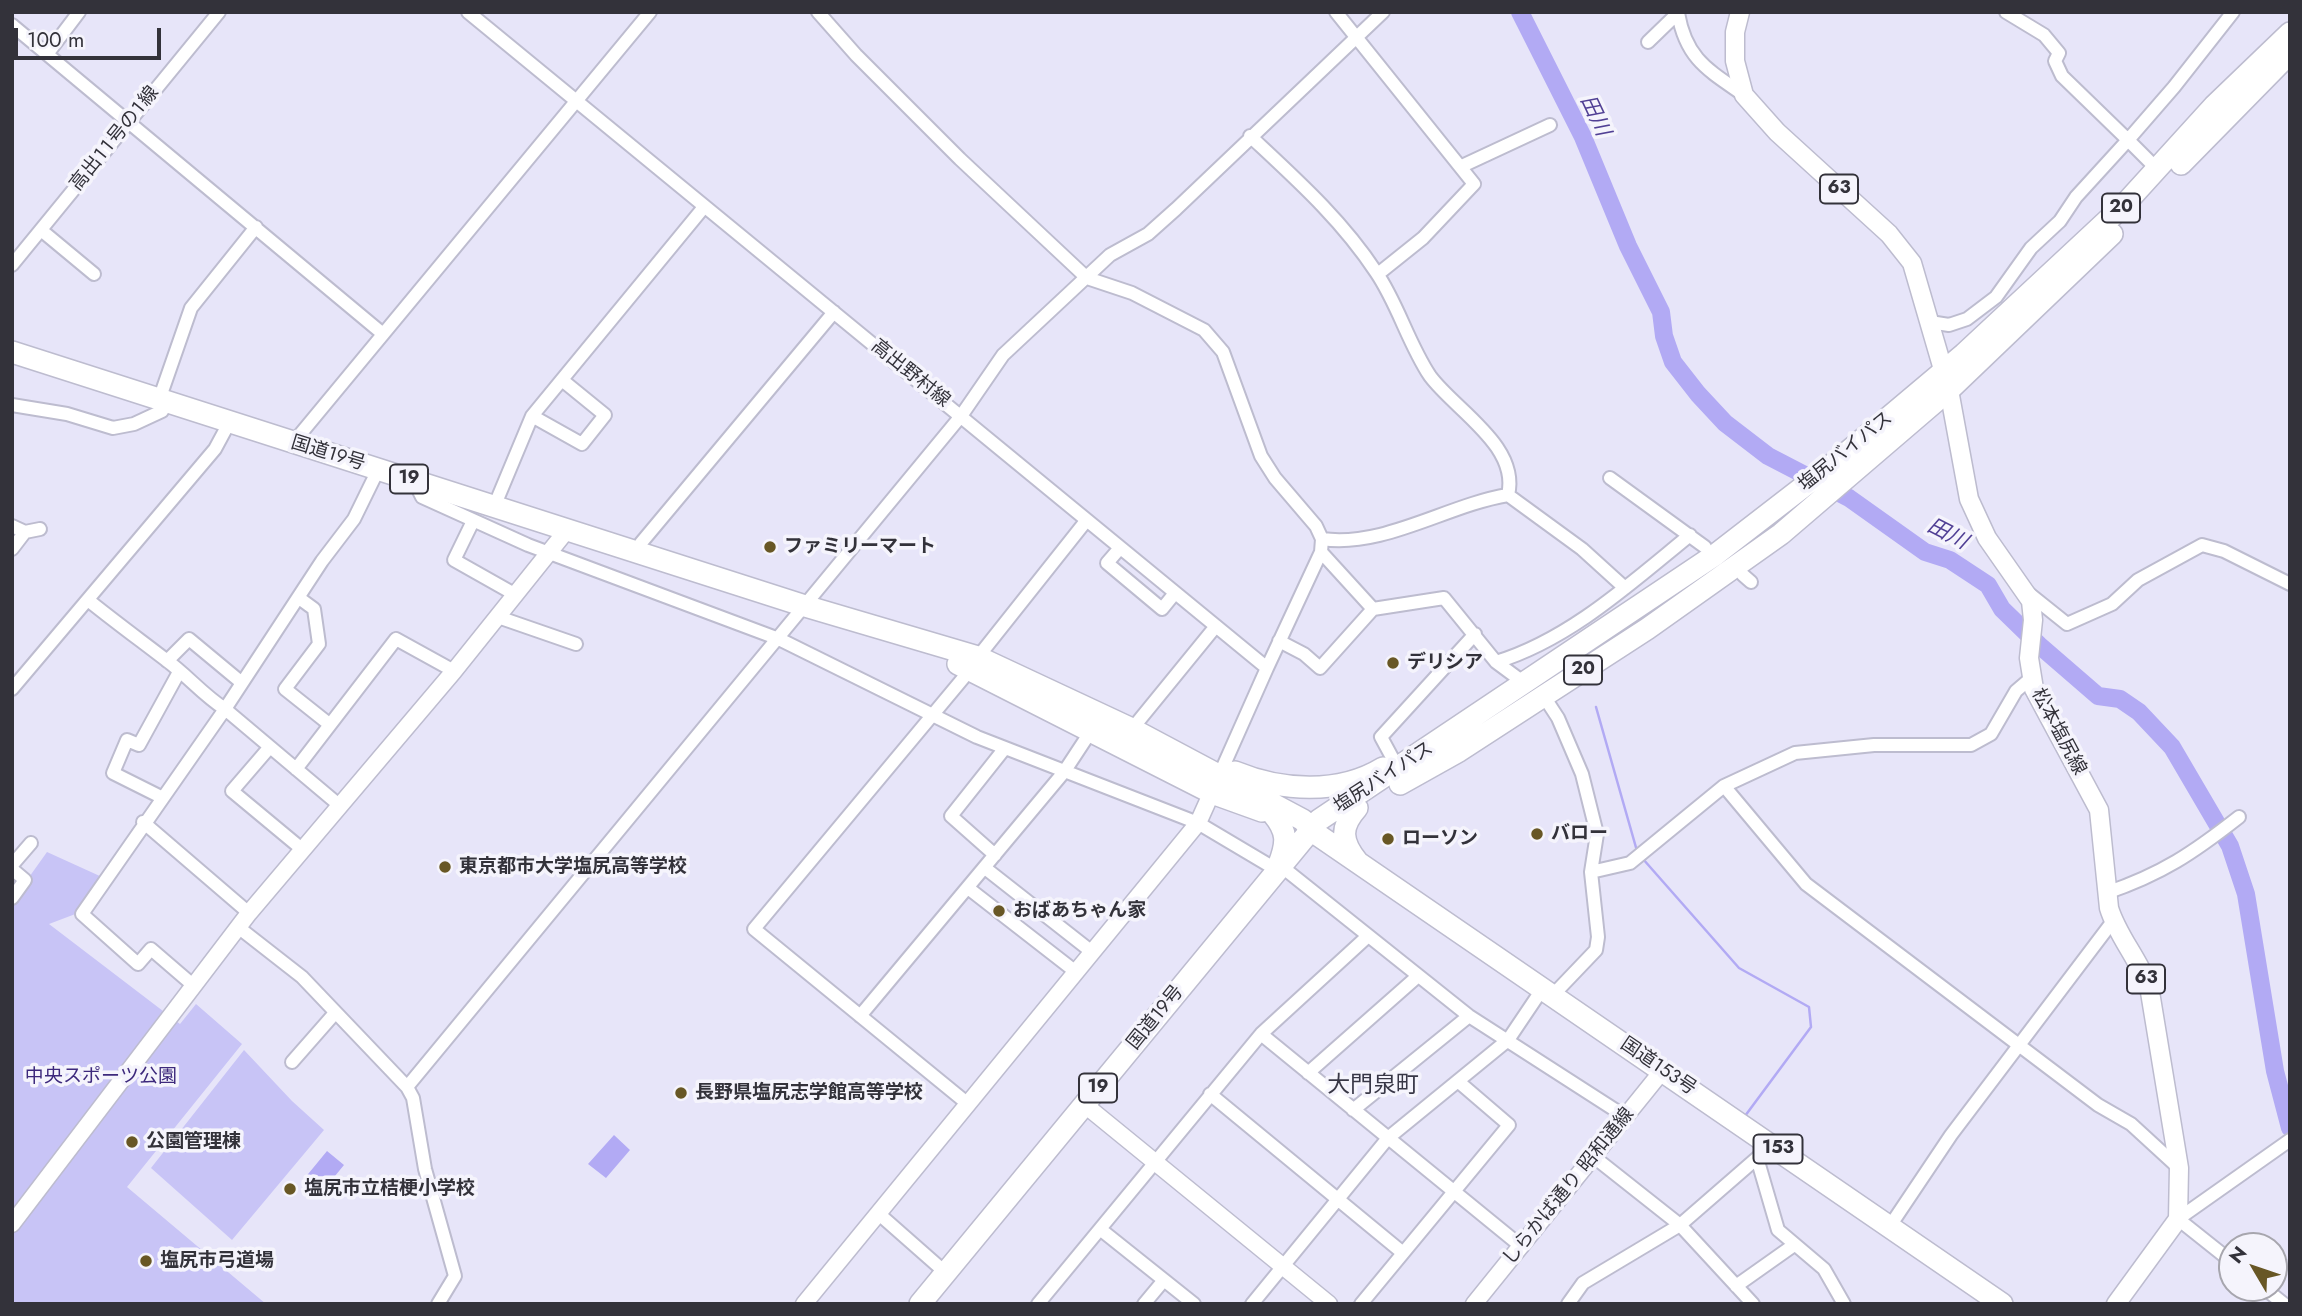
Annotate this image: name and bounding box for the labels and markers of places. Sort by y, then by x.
place label: ファミリーマート [784,536,936,558]
marker: ファミリーマート [762,539,778,555]
place label: デリシア [1407,652,1483,674]
marker: デリシア [1385,655,1401,671]
place label: バロー [1551,823,1608,845]
marker: バロー [1529,826,1545,842]
place label: ローソン [1402,828,1478,850]
marker: ローソン [1380,831,1396,847]
place label: 東京都市大学塩尻高等学校 [459,856,687,878]
marker: 東京都市大学塩尻高等学校 [437,859,453,875]
place label: おばあちゃん家 [1013,900,1146,922]
marker: おばあちゃん家 [991,903,1007,919]
place label: 長野県塩尻志学館高等学校 [695,1082,923,1104]
marker: 長野県塩尻志学館高等学校 [673,1085,689,1101]
place label: 公園管理棟 [146,1131,241,1153]
marker: 公園管理棟 [124,1134,140,1150]
place label: 塩尻市立桔梗小学校 [304,1178,475,1200]
marker: 塩尻市立桔梗小学校 [282,1181,298,1197]
place label: 塩尻市弓道場 [160,1250,274,1272]
marker: 塩尻市弓道場 [138,1253,154,1269]

